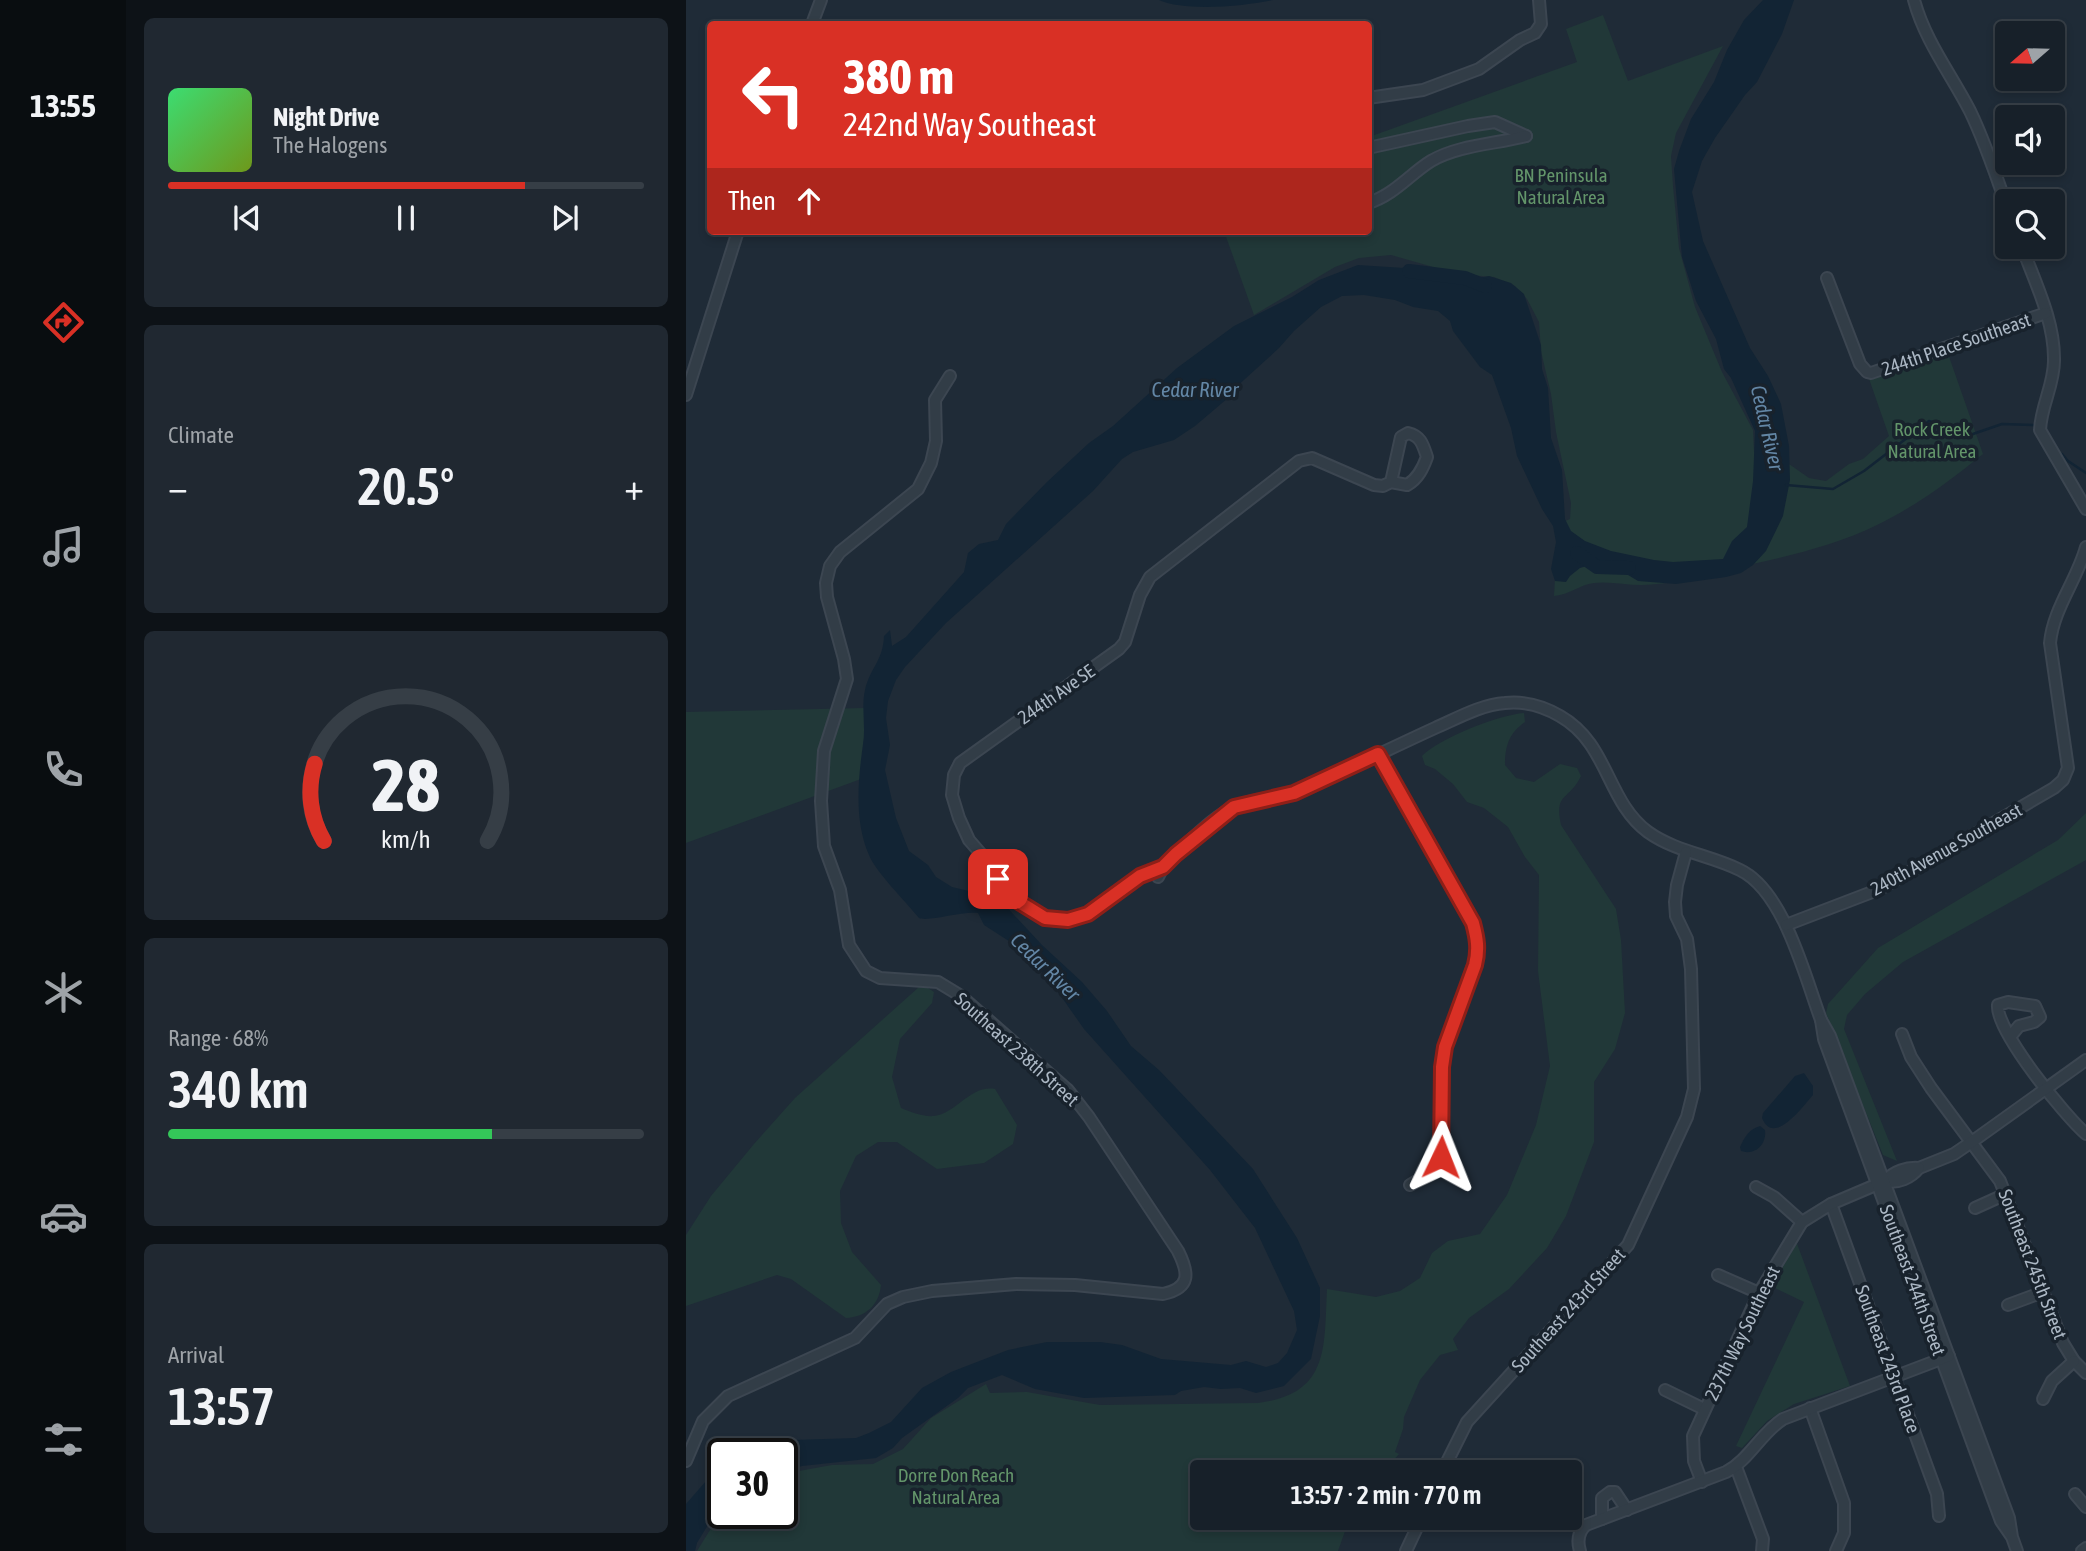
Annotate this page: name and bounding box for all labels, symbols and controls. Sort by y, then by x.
north arrow [1995,21,2065,91]
map controls [1995,21,2065,259]
text: 380 m [843,48,954,104]
icon: left [728,49,819,140]
text: 13:55 [30,87,96,124]
text: Night Drive [273,102,380,132]
button: sound [1995,105,2065,175]
text: 242nd Way Southeast [843,106,1096,143]
text: The Halogens [273,132,387,158]
park label: BN Peninsula Natural Area [1514,164,1608,208]
icon: ahead [790,182,828,220]
text: Then [728,186,776,216]
button: search [1995,189,2065,259]
icon: previous [228,199,266,237]
icon: pause [387,199,425,237]
icon: next [546,199,584,237]
icon: directions [39,298,88,347]
street label: 244th Place Southeast [1879,308,2033,380]
water label: Cedar River [1152,377,1239,401]
water label: Cedar River [1747,383,1790,474]
park label: Rock Creek Natural Area [1888,418,1976,462]
text: Climate [168,422,234,448]
text: 20.5° [358,456,454,516]
text: − [168,465,188,508]
text: + [624,465,644,508]
icon: music [39,522,88,571]
street label: 244th Ave SE [1014,660,1098,728]
text: 28 [372,744,440,827]
icon: phone [39,745,88,794]
street label: 240th Avenue Southeast [1866,798,2026,900]
text: km/h [381,825,431,853]
pin [968,849,1028,909]
icon: arrive [979,860,1017,898]
water label: Cedar River [1006,927,1086,1006]
icon: climate [39,968,88,1017]
street label: Southeast 238th Street [951,988,1083,1110]
text: Range · 68% [168,1025,268,1051]
text: 340 km [168,1059,309,1119]
position arrow [1404,1120,1478,1194]
street label: Southeast 245th Street [1994,1186,2072,1342]
icon: car [39,1192,88,1241]
street label: Southeast 244th Street [1876,1202,1950,1358]
street label: Southeast 243rd Street [1507,1244,1629,1376]
street label: 237th Way Southeast [1700,1262,1784,1404]
street label: Southeast 243rd Place [1851,1282,1925,1436]
text: Arrival [168,1342,224,1368]
text: 13:57 [168,1376,275,1436]
icon: filters [39,1415,88,1464]
speed limit sign: 30 [707,1438,798,1529]
park label: Dorre Don Reach Natural Area [898,1464,1014,1508]
text: 13:57 · 2 min · 770 m [1291,1480,1481,1510]

